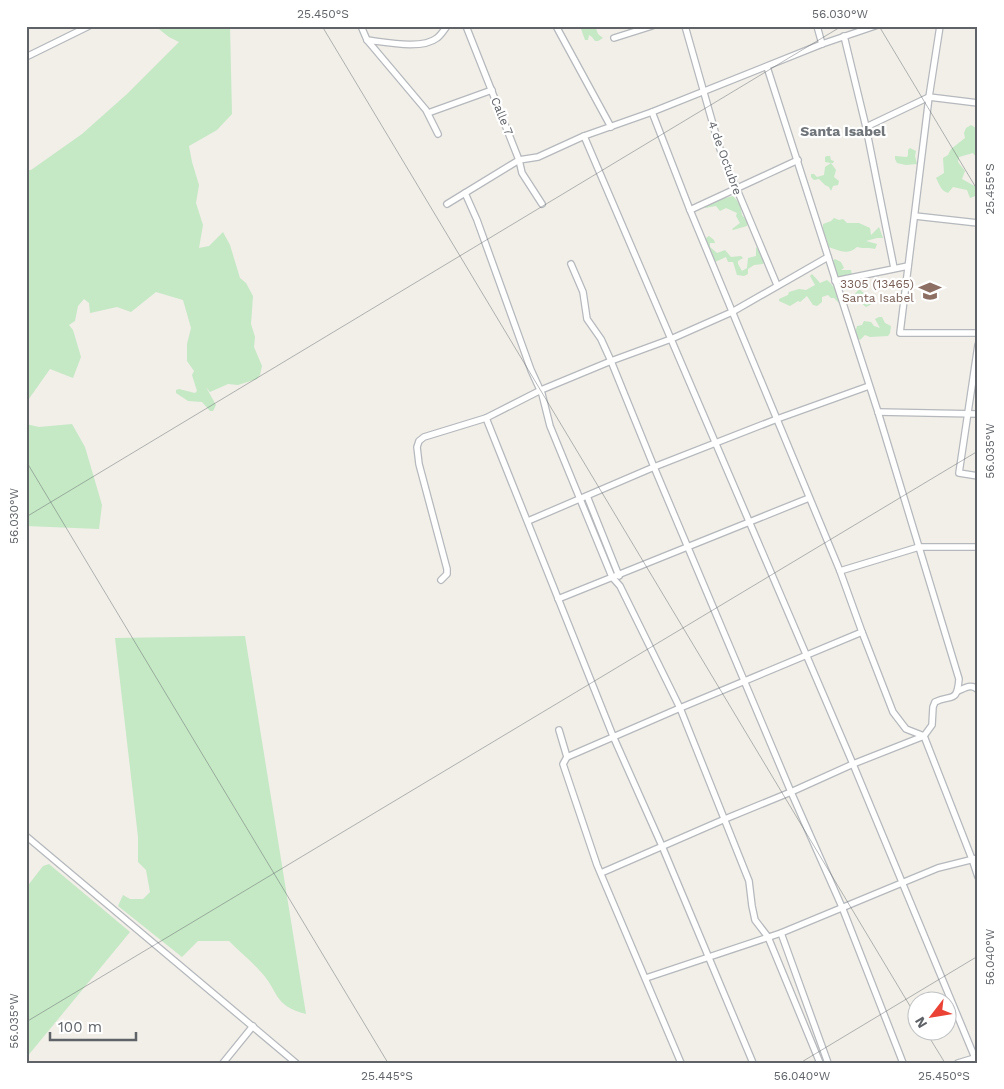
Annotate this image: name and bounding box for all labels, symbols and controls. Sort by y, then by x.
text: 25.450°S [297,7,349,21]
text: 56.030°W [812,7,868,21]
street label: Calle 7 [488,95,516,137]
street label: 4 de Octubre [705,119,745,197]
district label: Santa Isabel [800,123,886,139]
text: 25.455°S [983,163,997,215]
place label: 3305 (13465) Santa Isabel [840,277,914,305]
school or university icon: 3305 (13465) Santa Isabel [917,278,943,304]
text: 56.035°W [983,423,997,479]
text: 56.030°W [7,488,21,544]
text: 56.040°W [983,928,997,985]
north arrow [906,992,956,1042]
text: 56.035°W [7,993,21,1049]
scale bar [50,1009,136,1041]
text: N [911,1014,930,1031]
text: 100 m [58,1018,102,1036]
text: 25.445°S [361,1069,413,1083]
text: 56.040°W [774,1069,831,1083]
text: 25.450°S [918,1069,970,1083]

